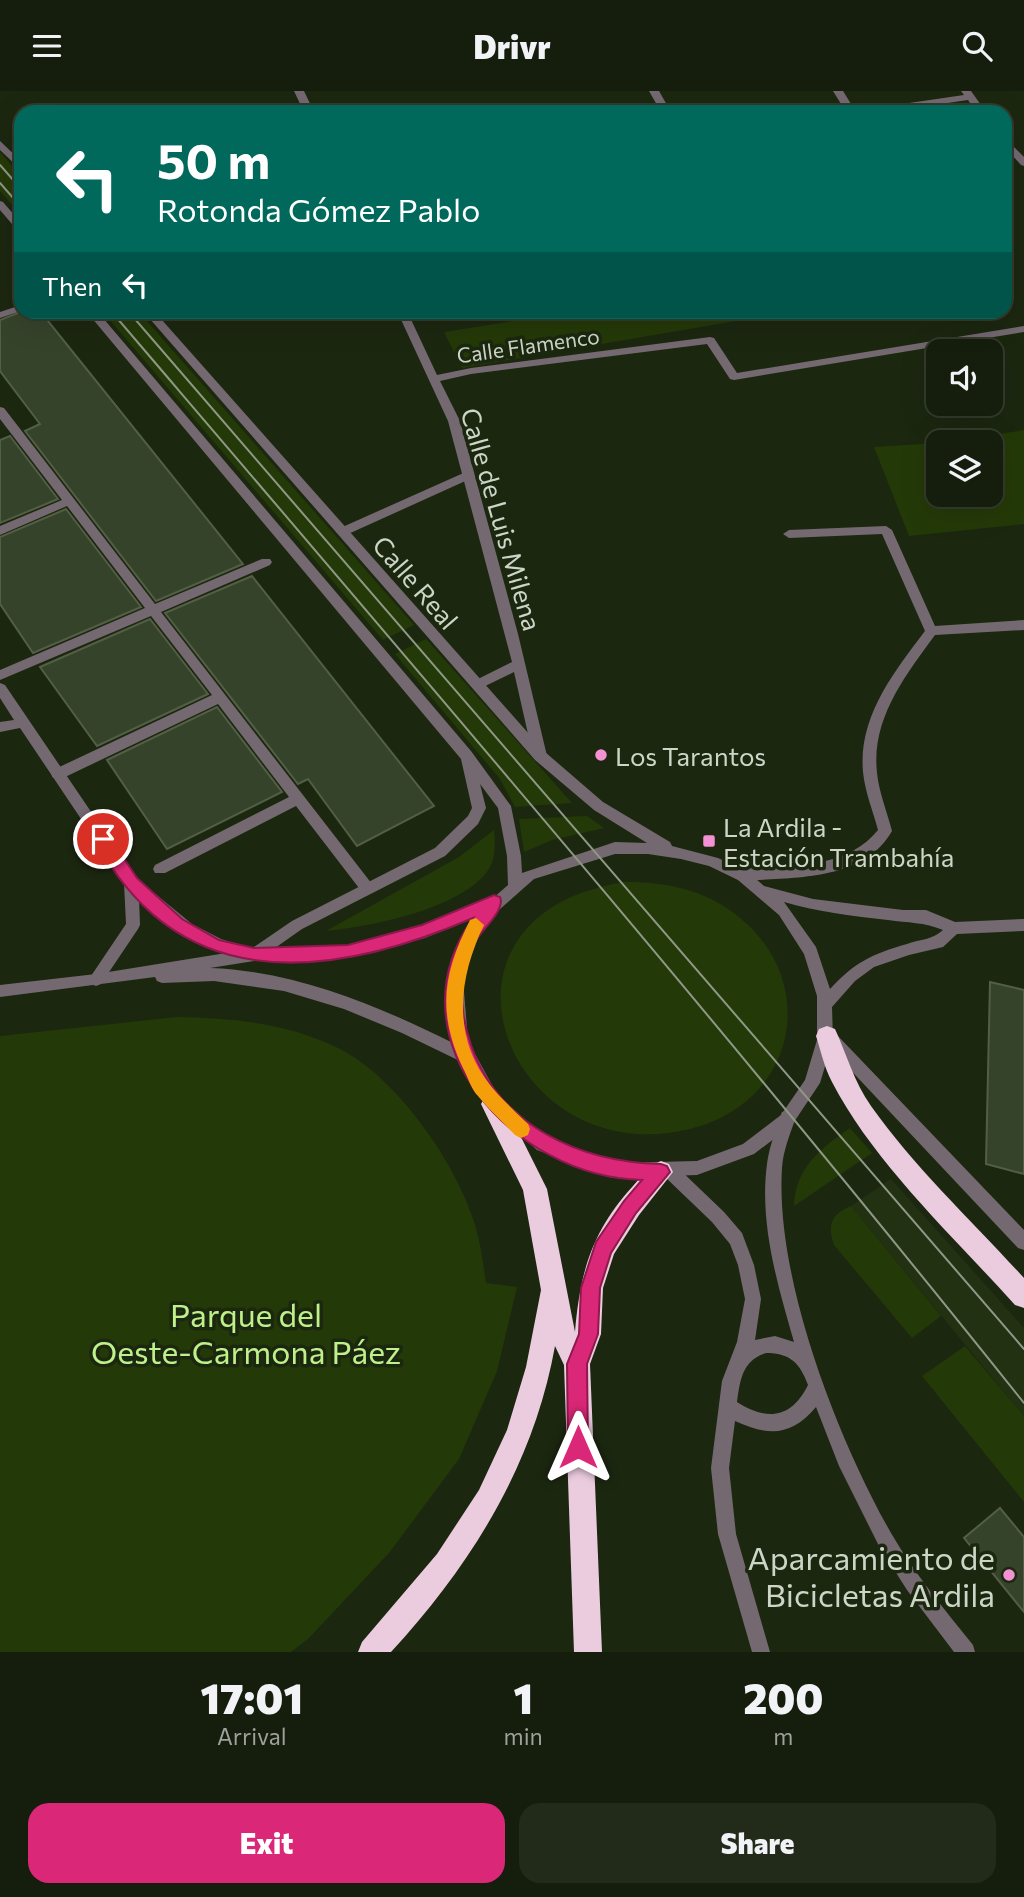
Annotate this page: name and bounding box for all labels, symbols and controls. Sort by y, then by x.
text: Drivr [473,26,551,66]
icon: menu [28,27,66,65]
icon: search [958,27,996,65]
text: 50 m [157,129,270,189]
icon: left [42,133,133,224]
text: Rotonda Gómez Pablo [157,189,480,229]
icon: left [116,266,154,304]
text: Then [42,270,102,301]
street label: Calle Flamenco [455,323,601,367]
map controls [926,339,1003,507]
button: sound [926,339,1003,416]
street label: Calle de Luis Milena [455,404,549,634]
button: layers [926,430,1003,507]
street label: Calle Real [367,529,465,635]
place label: Los Tarantos [615,740,766,771]
marker: Los Tarantos [593,747,609,763]
pin [73,809,133,869]
place label: La Ardila - Estación Trambahía [723,811,954,872]
icon: arrive [84,820,122,858]
marker: La Ardila - Estación Trambahía [701,833,717,849]
park label: Parque del Oeste-Carmona Páez [91,1294,401,1371]
position arrow [541,1410,615,1484]
place label: Aparcamiento de Bicicletas Ardila [748,1537,995,1614]
marker: Aparcamiento de Bicicletas Ardila [1001,1567,1017,1583]
text: 17:01 [200,1671,303,1723]
text: 1 [513,1671,533,1723]
text: 200 [743,1671,824,1723]
text: Arrival [217,1722,287,1750]
text: min [504,1722,543,1750]
text: m [773,1722,793,1750]
button: Exit [28,1803,505,1883]
button: Share [519,1803,996,1883]

